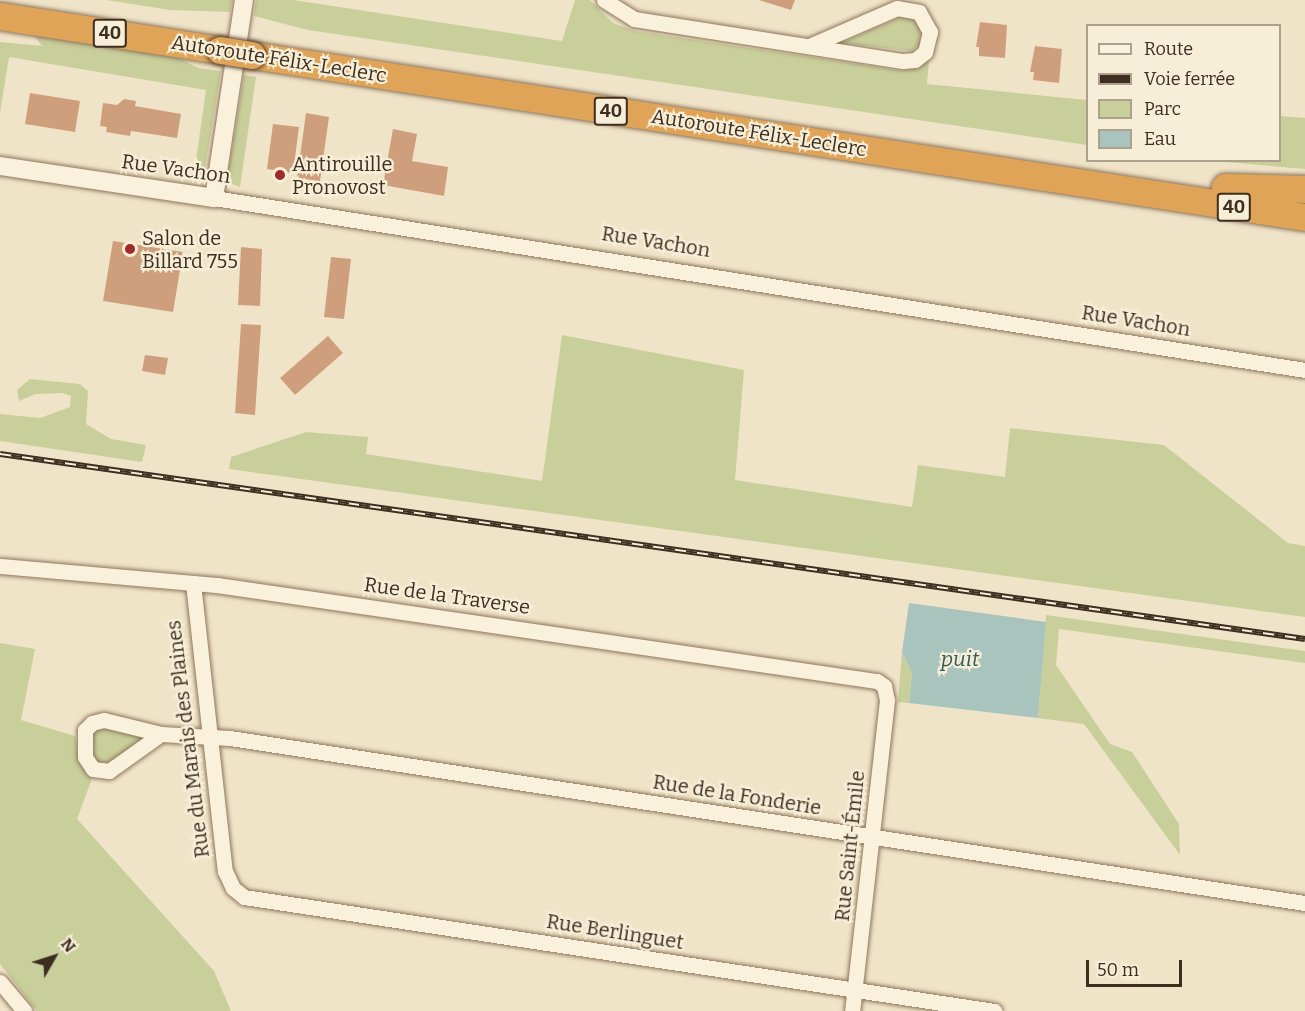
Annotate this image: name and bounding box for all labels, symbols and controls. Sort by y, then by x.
road number: 40 [92,18,128,48]
legend [1086,24,1281,162]
street label: Autoroute Félix-Leclerc [170,30,388,88]
text: Route [1144,38,1193,60]
text: Voie ferrée [1144,68,1235,90]
road number: 40 [593,96,629,126]
text: Parc [1144,98,1181,120]
street label: Autoroute Félix-Leclerc [650,104,868,162]
text: Eau [1144,128,1176,150]
street label: Rue Vachon [120,149,232,189]
place label: Antirouille Pronovost [292,152,392,199]
marker: Antirouille Pronovost [273,168,287,182]
road number: 40 [1216,192,1252,222]
street label: Rue Vachon [600,222,712,262]
place label: Salon de Billard 755 [142,226,238,273]
marker: Salon de Billard 755 [123,242,137,256]
street label: Rue Vachon [1080,301,1192,341]
street label: Rue de la Traverse [362,572,532,620]
street label: Rue du Marais des Plaines [162,619,214,859]
water label: puit [941,646,979,672]
street label: Rue Saint-Émile [830,769,870,923]
street label: Rue de la Fonderie [651,770,823,820]
street label: Rue Berlinguet [545,909,685,955]
north arrow [24,927,84,987]
text: N [57,935,80,956]
scale bar [1089,948,1185,986]
text: 50 m [1097,959,1139,981]

